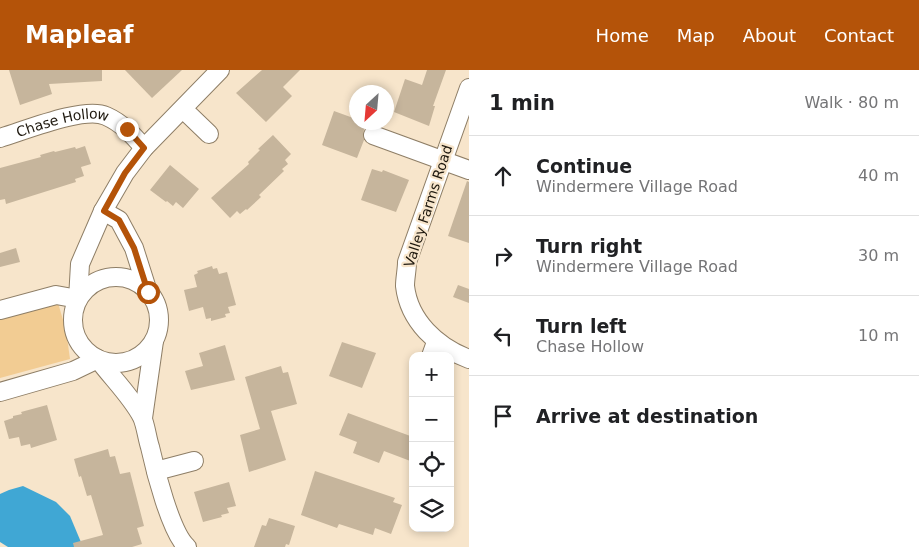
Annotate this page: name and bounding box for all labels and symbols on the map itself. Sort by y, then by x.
north arrow [349,85,394,130]
street label: Chase Hollow [14,106,111,140]
route end [116,118,139,141]
street label: Valley Farms Road [401,143,455,269]
route start [137,281,160,304]

